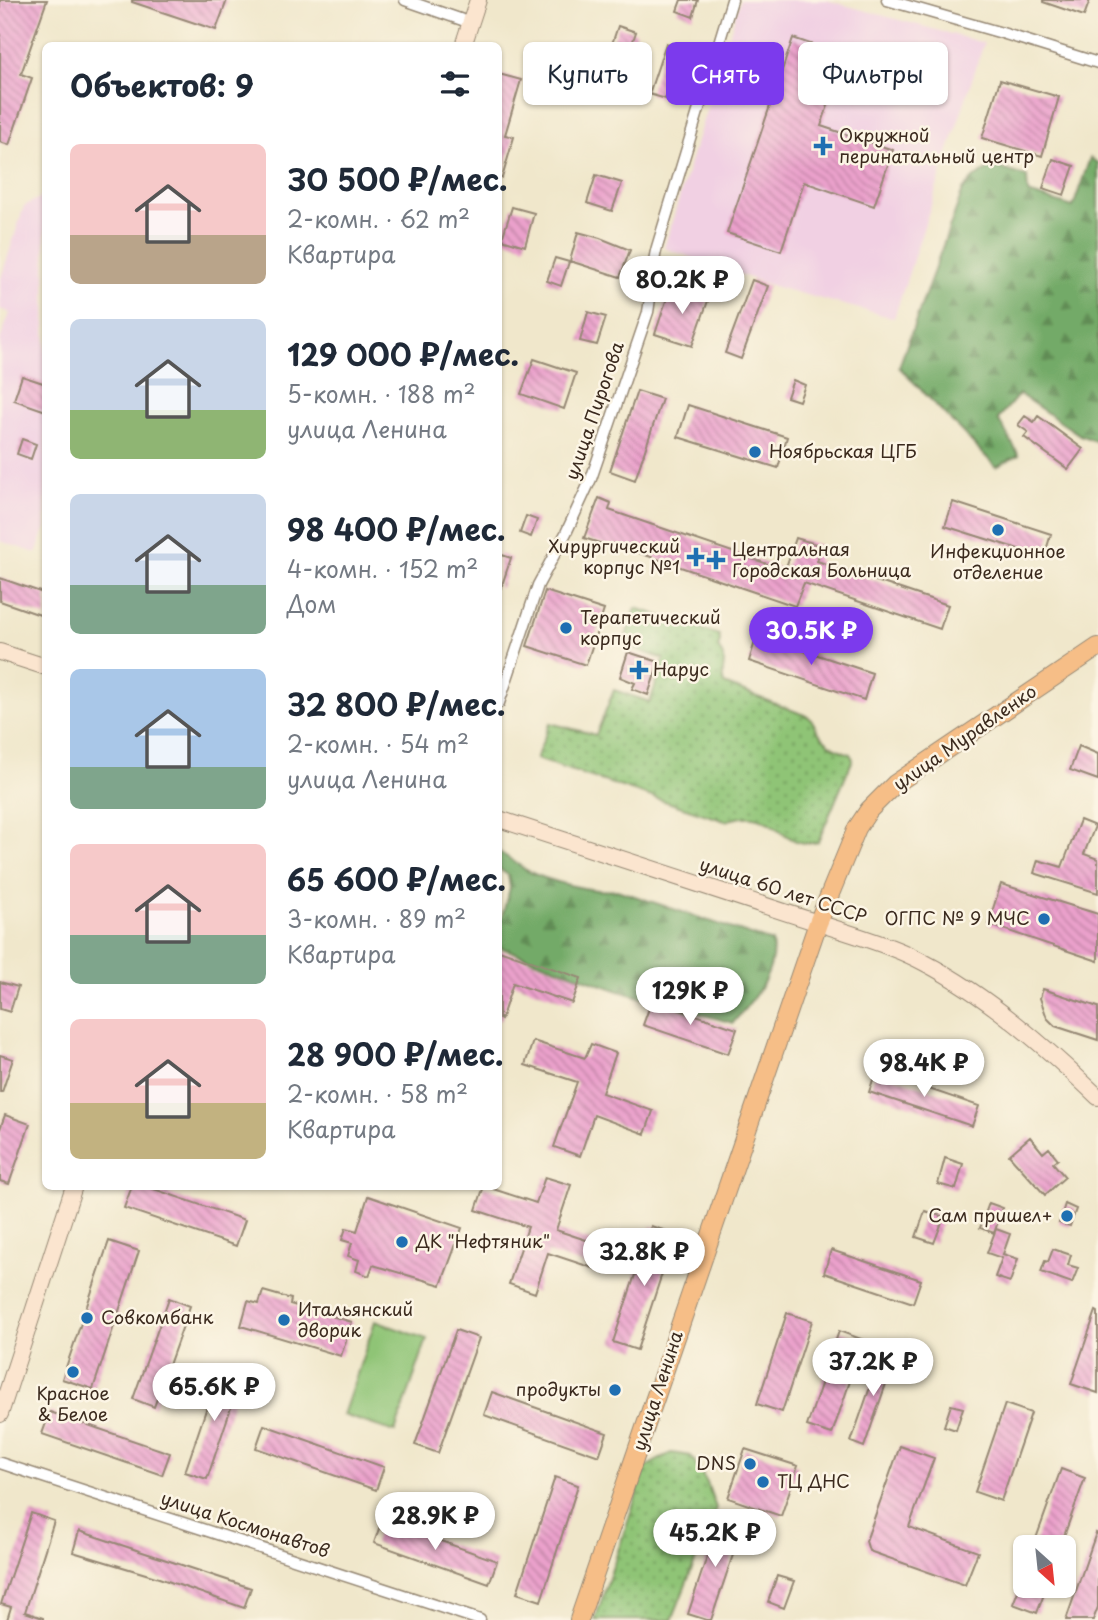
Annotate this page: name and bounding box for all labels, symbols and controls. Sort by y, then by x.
chip: Купить [523,42,652,105]
chip: Снять [666,42,784,105]
chip: Фильтры [798,42,948,105]
text: Объектов: 9 [70,62,254,107]
icon: filters [436,65,474,103]
place label: Окружной перинатальный центр [839,121,1034,169]
marker: Окружной перинатальный центр [813,136,833,156]
text: 30 500 ₽/мес. [287,156,508,201]
icon: home [126,172,210,256]
text: 2-комн. · 62 m² [287,201,470,236]
text: Квартира [287,236,395,271]
pin: 80.2K ₽ [617,256,747,316]
text: 80.2K ₽ [635,261,729,296]
text: 129 000 ₽/мес. [287,331,519,376]
street label: улица Пирогова [557,337,630,483]
icon: home [126,347,210,431]
text: 5-комн. · 188 m² [287,376,476,411]
text: улица Ленина [287,411,447,446]
place label: Ноябрьская ЦГБ [769,437,917,464]
marker: Ноябрьская ЦГБ [747,444,763,460]
text: 98 400 ₽/мес. [287,506,506,551]
icon: home [126,522,210,606]
marker: Инфекционное отделение [990,522,1006,538]
place label: Хирургический корпус №1 [548,532,680,580]
place label: Центральная Городская Больница [732,535,912,583]
place label: Инфекционное отделение [930,537,1066,585]
marker: Хирургический корпус №1 [686,547,706,567]
marker: Центральная Городская Больница [706,550,726,570]
text: 4-комн. · 152 m² [287,551,478,586]
text: Дом [287,586,336,621]
place label: Терапетический корпус [580,603,721,651]
pin: 30.5K ₽ [746,608,876,667]
text: 30.5K ₽ [765,612,857,647]
marker: Терапетический корпус [558,620,574,636]
place label: Нарус [653,655,709,682]
marker: Нарус [631,662,647,678]
street label: улица Муравленко [887,677,1041,796]
text: 32 800 ₽/мес. [287,681,506,726]
icon: home [126,697,210,781]
text: 2-комн. · 54 m² [287,726,469,761]
text: улица Ленина [287,761,447,796]
street label: улица 60 лет СССР [696,850,871,929]
text: 65 600 ₽/мес. [287,856,506,901]
icon: home [126,872,210,956]
text: 3-комн. · 89 m² [287,901,466,936]
place label: ОГПС № 9 МЧС [885,904,1030,931]
marker: ОГПС № 9 МЧС [1036,911,1052,927]
text: Квартира [287,936,395,971]
pin: 129K ₽ [633,968,747,1027]
text: 129K ₽ [652,972,728,1007]
text: 28 900 ₽/мес. [287,1031,504,1076]
pin: 98.4K ₽ [859,1040,989,1099]
text: 98.4K ₽ [879,1044,969,1079]
icon: home [126,1047,210,1131]
text: 2-комн. · 58 m² [287,1076,468,1111]
text: Квартира [287,1111,395,1146]
place label: Сам пришел+ [928,1201,1053,1228]
marker: Сам пришел+ [1059,1208,1075,1224]
place label: ДК "Нефтяник" [415,1227,550,1254]
pin: 32.8K ₽ [579,1228,709,1288]
text: 32.8K ₽ [599,1233,689,1268]
marker: ДК "Нефтяник" [394,1234,410,1250]
place label: Итальянский дворик [298,1295,413,1343]
place label: Совкомбанк [101,1303,214,1330]
marker: Совкомбанк [79,1310,95,1326]
marker: Итальянский дворик [276,1312,292,1328]
street label: улица Ленина [624,1326,689,1454]
pin: 37.2K ₽ [808,1338,938,1398]
text: 37.2K ₽ [828,1343,918,1378]
marker: Красное & Белое [65,1364,81,1380]
pin: 65.6K ₽ [149,1364,279,1423]
text: 65.6K ₽ [169,1368,260,1403]
place label: продукты [516,1375,601,1402]
place label: Красное & Белое [36,1379,110,1427]
marker: продукты [607,1382,623,1398]
place label: DNS [696,1449,736,1476]
marker: DNS [742,1456,758,1472]
place label: ТЦ ДНС [777,1467,850,1494]
marker: ТЦ ДНС [755,1474,771,1490]
street label: улица Космонавтов [158,1484,333,1564]
pin: 28.9K ₽ [370,1492,500,1552]
text: 28.9K ₽ [391,1497,479,1532]
pin: 45.2K ₽ [650,1510,780,1569]
text: 45.2K ₽ [669,1514,761,1549]
north arrow [1013,1535,1076,1598]
map controls [1013,1535,1076,1598]

